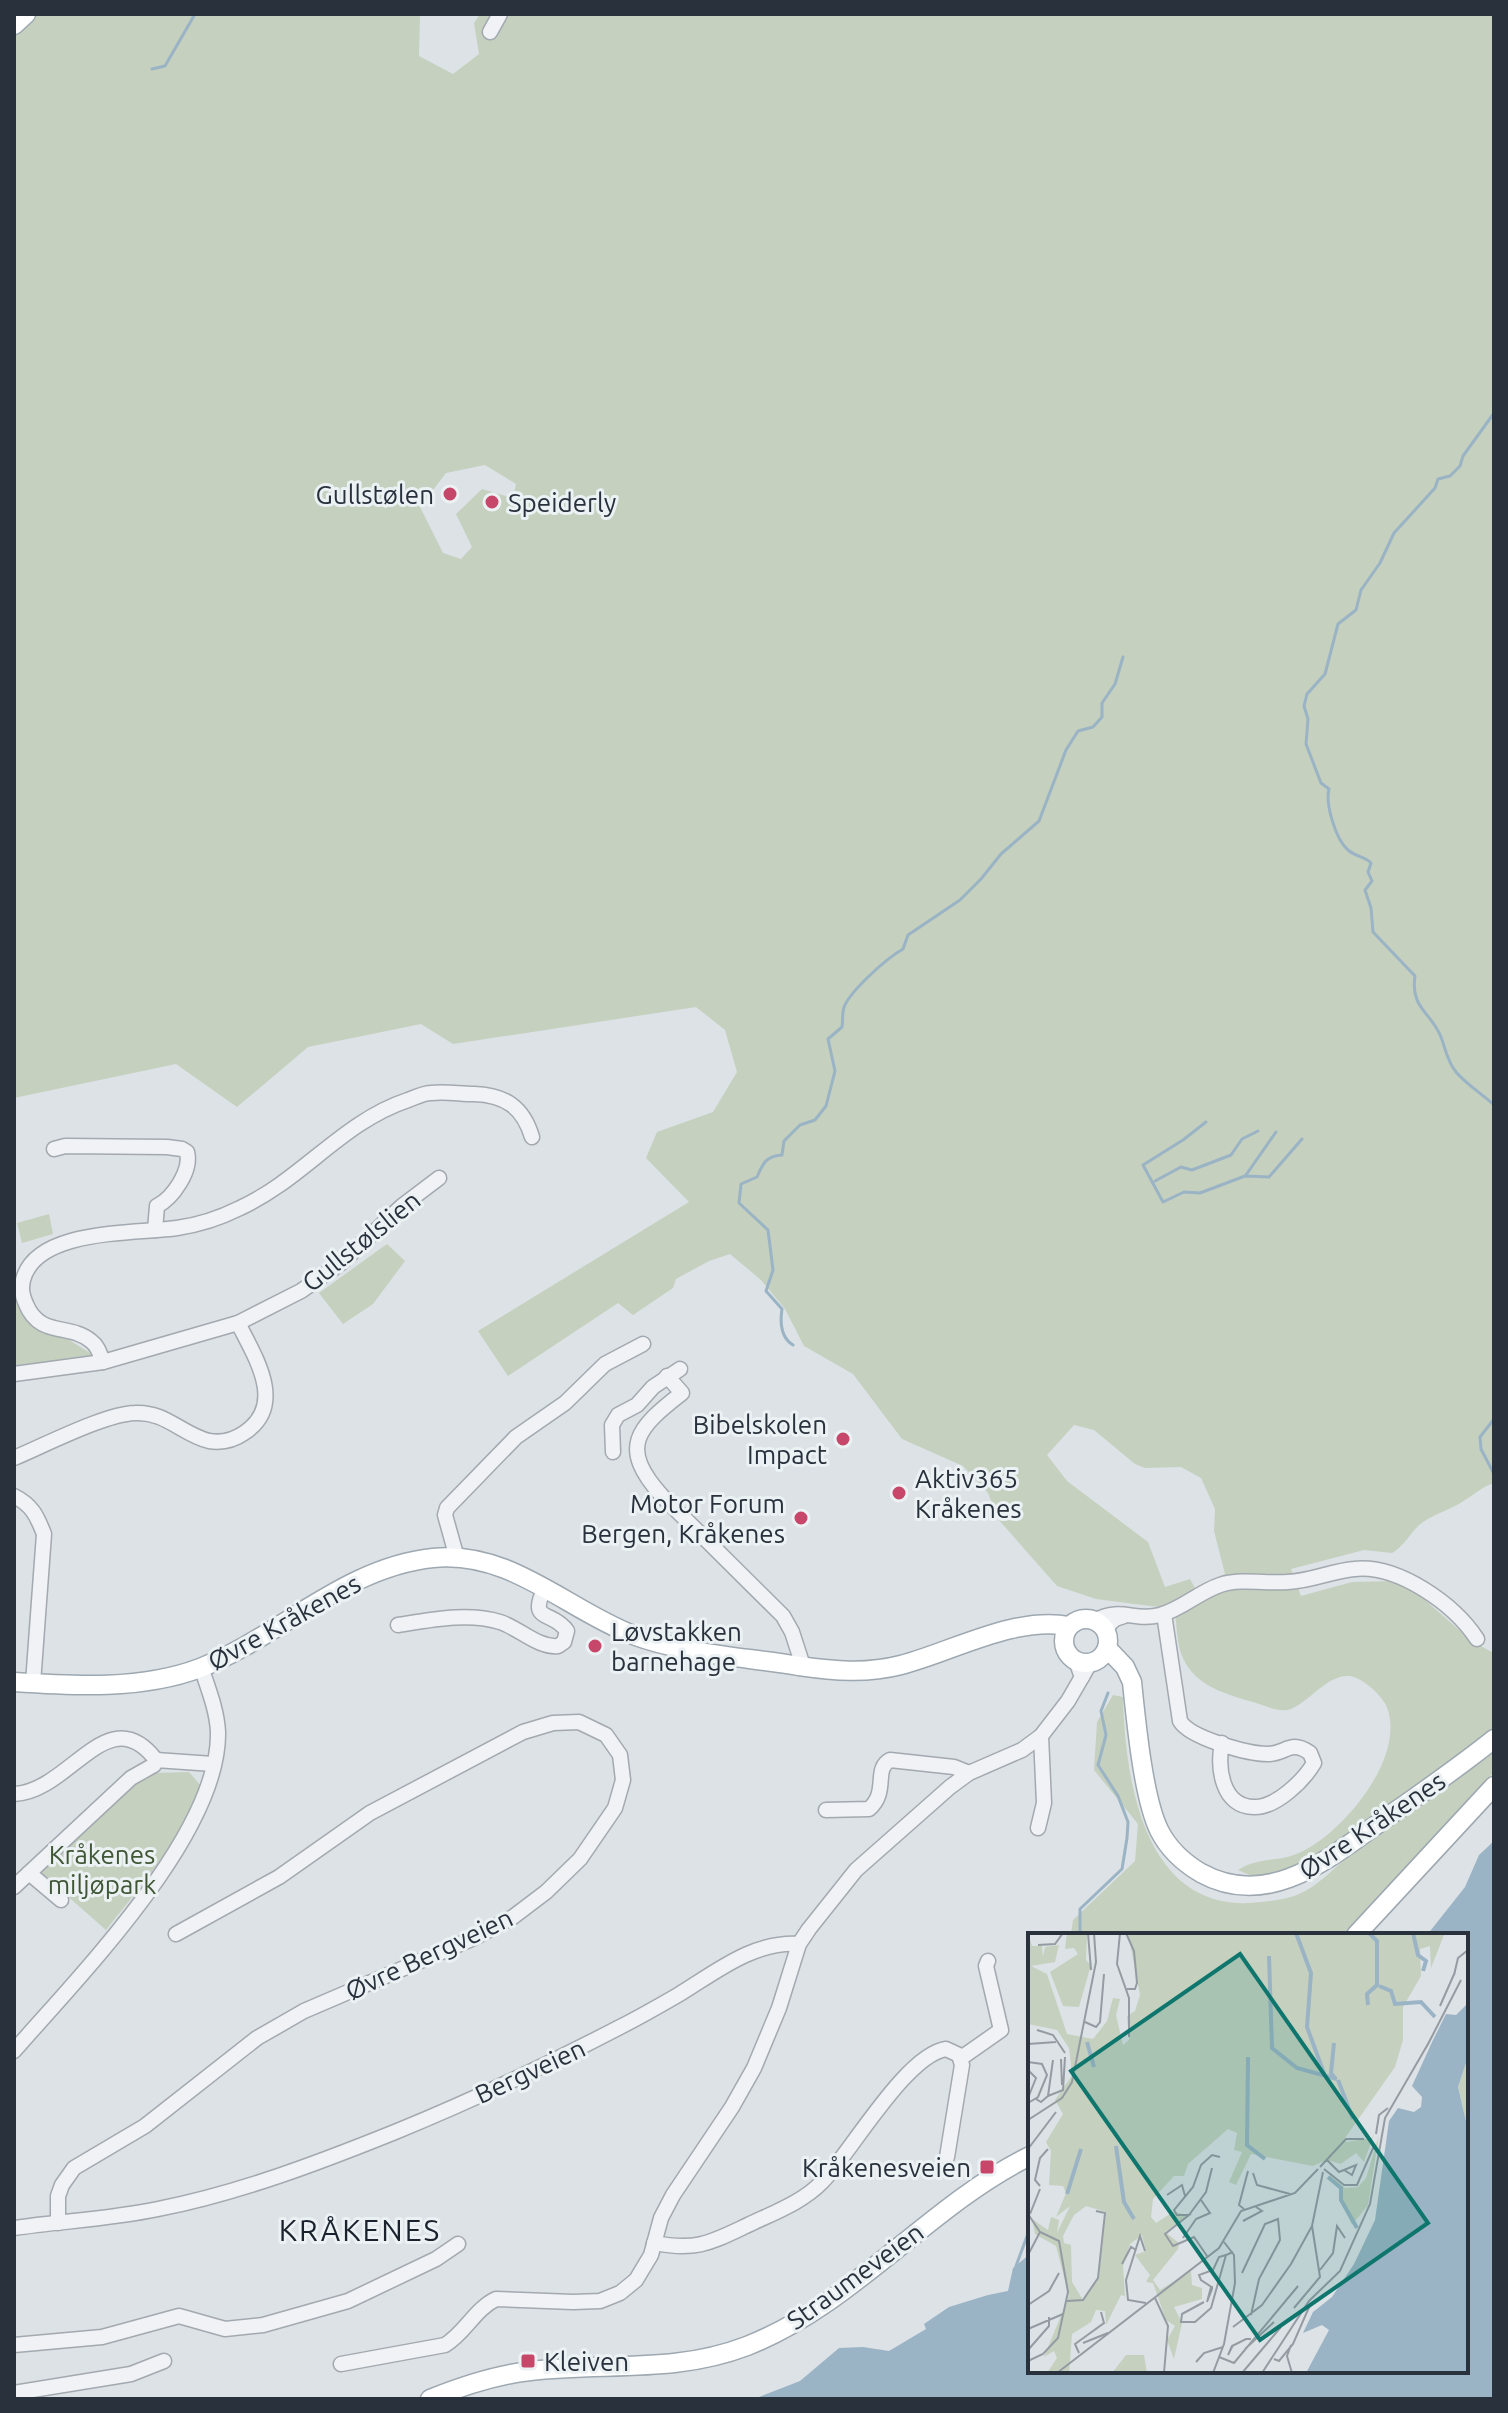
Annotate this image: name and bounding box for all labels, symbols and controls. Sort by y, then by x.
place label: Gullstølen [316,480,434,509]
marker: Gullstølen [441,485,459,503]
place label: Speiderly [508,488,616,517]
marker: Speiderly [483,493,501,511]
street label: Gullstølslien [296,1185,426,1297]
place label: Bibelskolen Impact [693,1410,827,1469]
marker: Bibelskolen Impact [834,1430,852,1448]
place label: Aktiv365 Kråkenes [915,1464,1022,1523]
marker: Aktiv365 Kråkenes [890,1484,908,1502]
place label: Motor Forum Bergen, Kråkenes [581,1489,785,1548]
marker: Motor Forum Bergen, Kråkenes [792,1509,810,1527]
street label: Øvre Kråkenes [203,1568,365,1676]
place label: Løvstakken barnehage [611,1617,742,1676]
marker: Løvstakken barnehage [586,1637,604,1655]
street label: Øvre Kråkenes [1294,1766,1450,1884]
park label: Kråkenes miljøpark [48,1840,156,1899]
street label: Øvre Bergveien [341,1903,517,2005]
inset map [1028,1933,1468,2373]
street label: Bergveien [470,2033,590,2109]
place label: Kråkenesveien [802,2153,971,2182]
marker: Kråkenesveien [978,2158,996,2176]
district label: KRÅKENES [279,2213,441,2247]
street label: Straumeveien [781,2217,929,2335]
place label: Kleiven [544,2347,629,2376]
marker: Kleiven [519,2352,537,2370]

